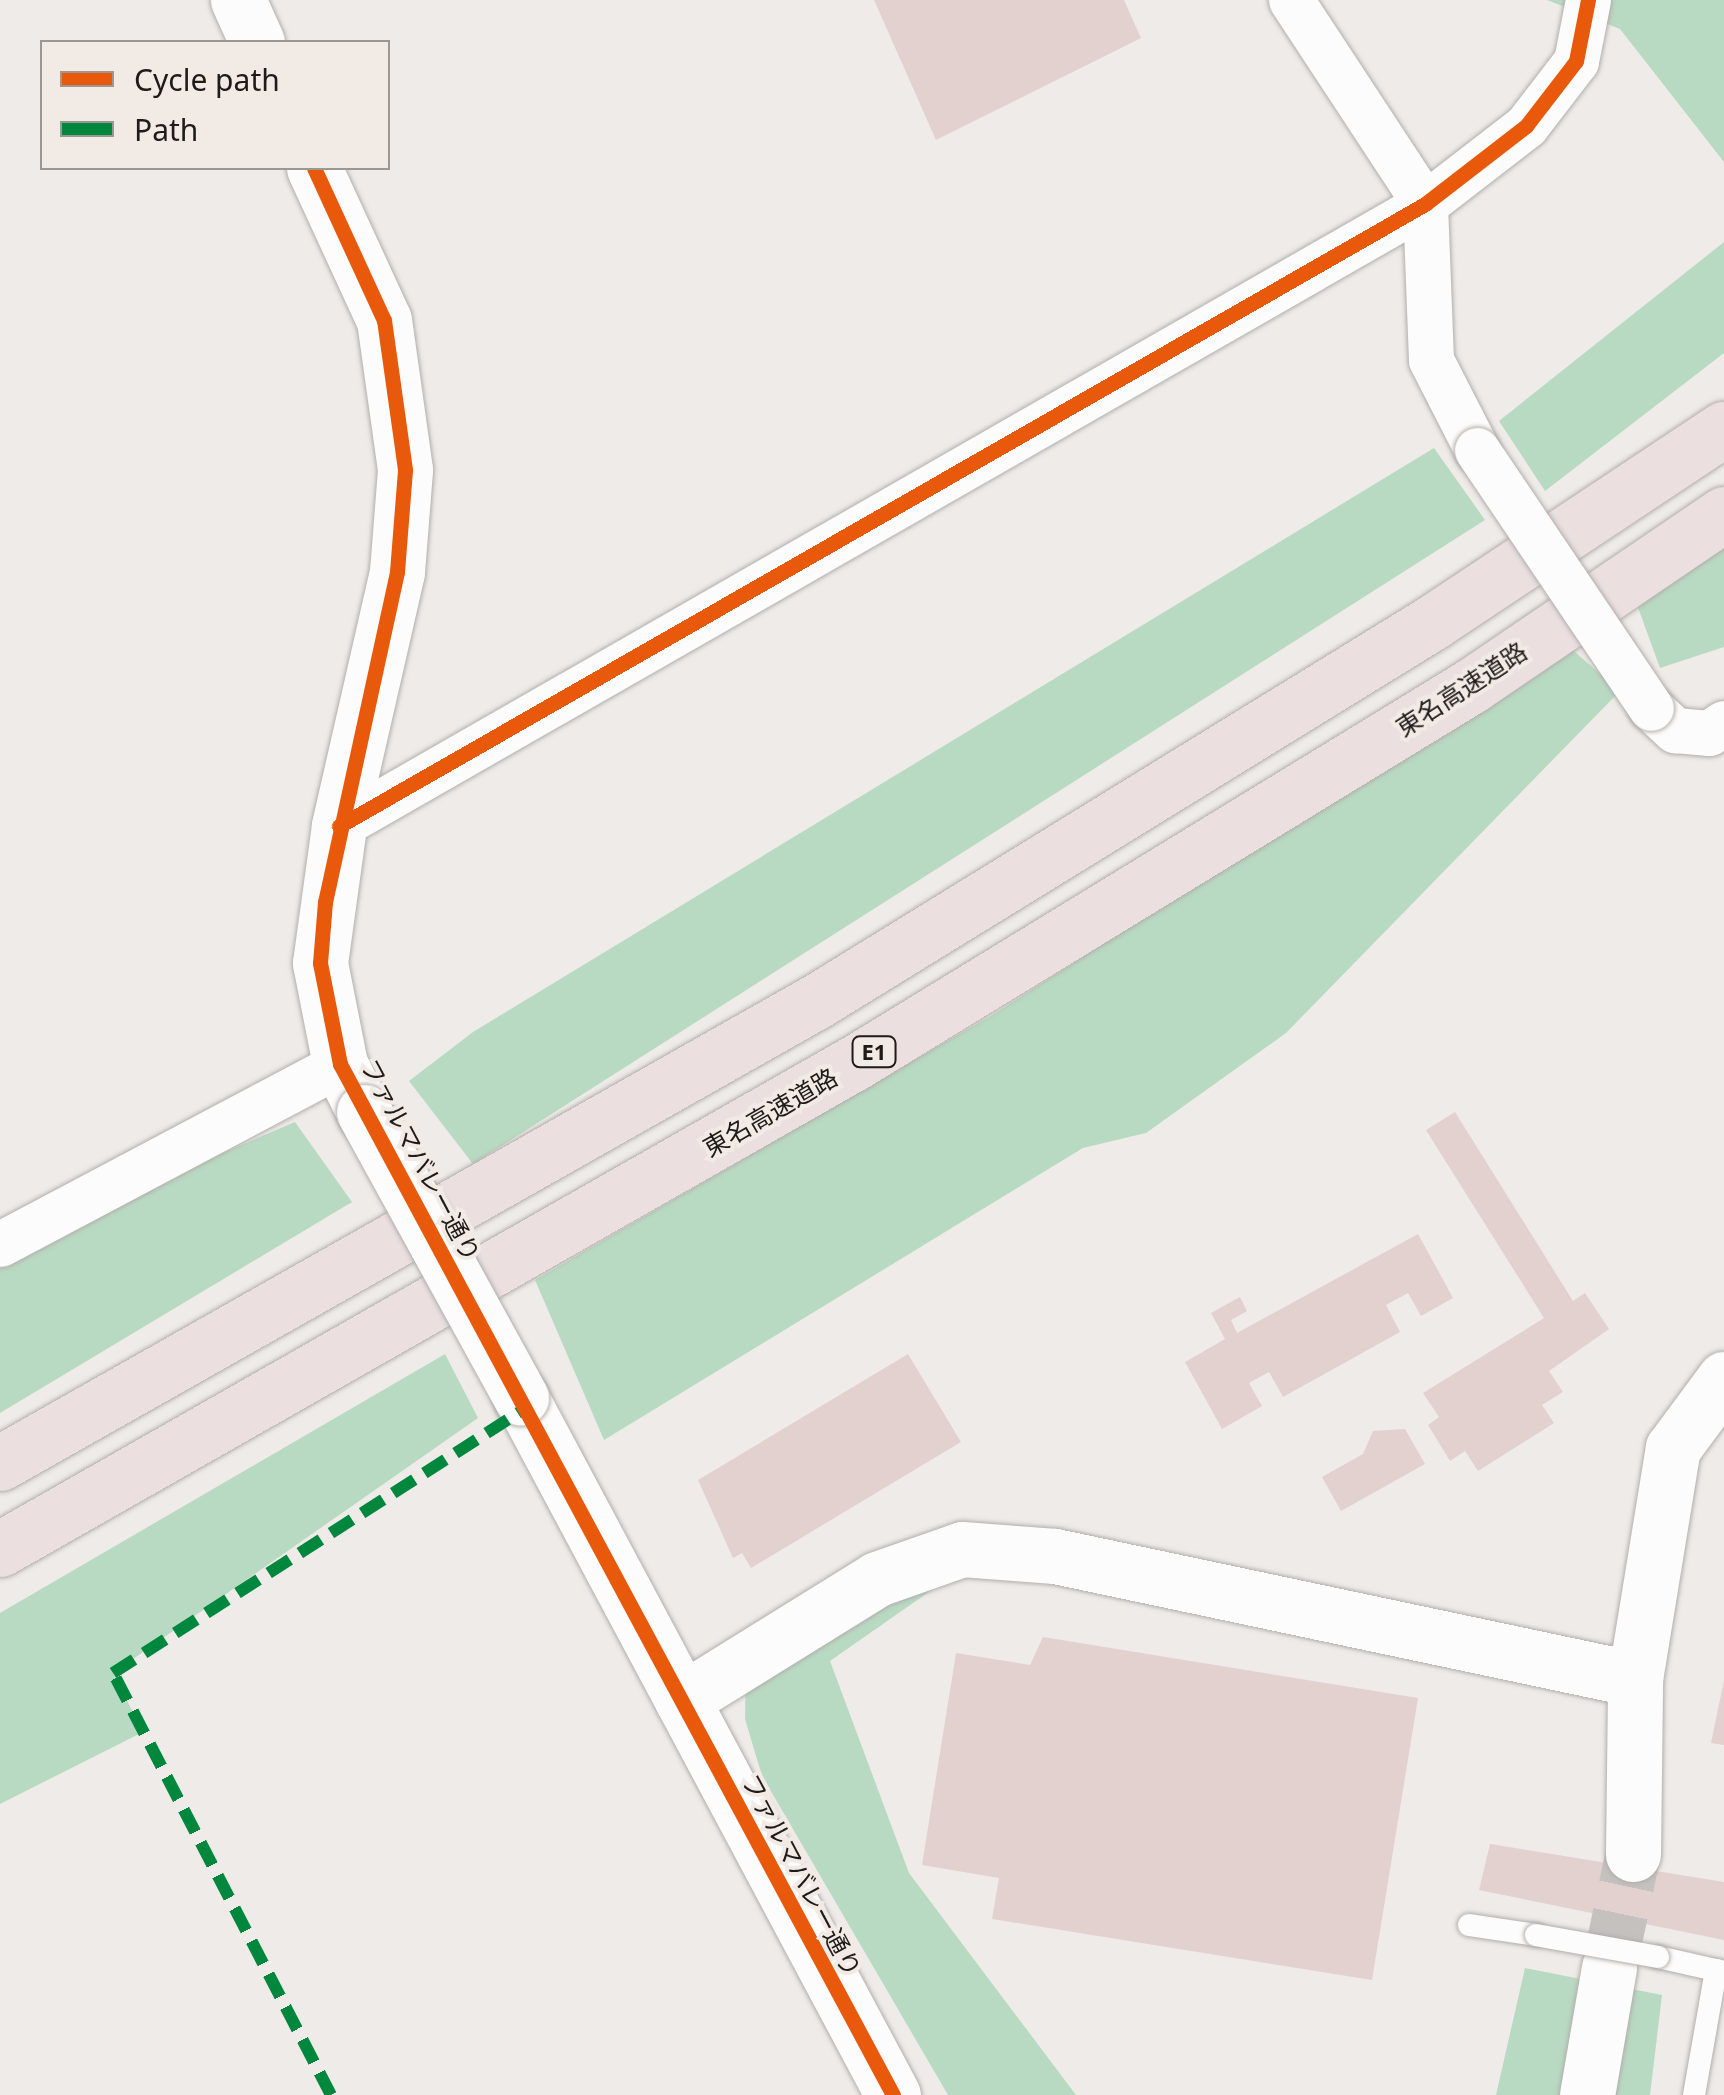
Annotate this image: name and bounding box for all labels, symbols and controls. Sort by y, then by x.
legend [40,40,390,170]
text: Cycle path [134,59,280,100]
text: Path [134,109,198,150]
street label: 東名高速道路 [1390,636,1532,742]
road number: E1 [852,1035,896,1069]
street label: ファルマバレー通り [355,1054,487,1266]
street label: 東名高速道路 [698,1062,842,1162]
street label: ファルマバレー通り [736,1769,868,1981]

